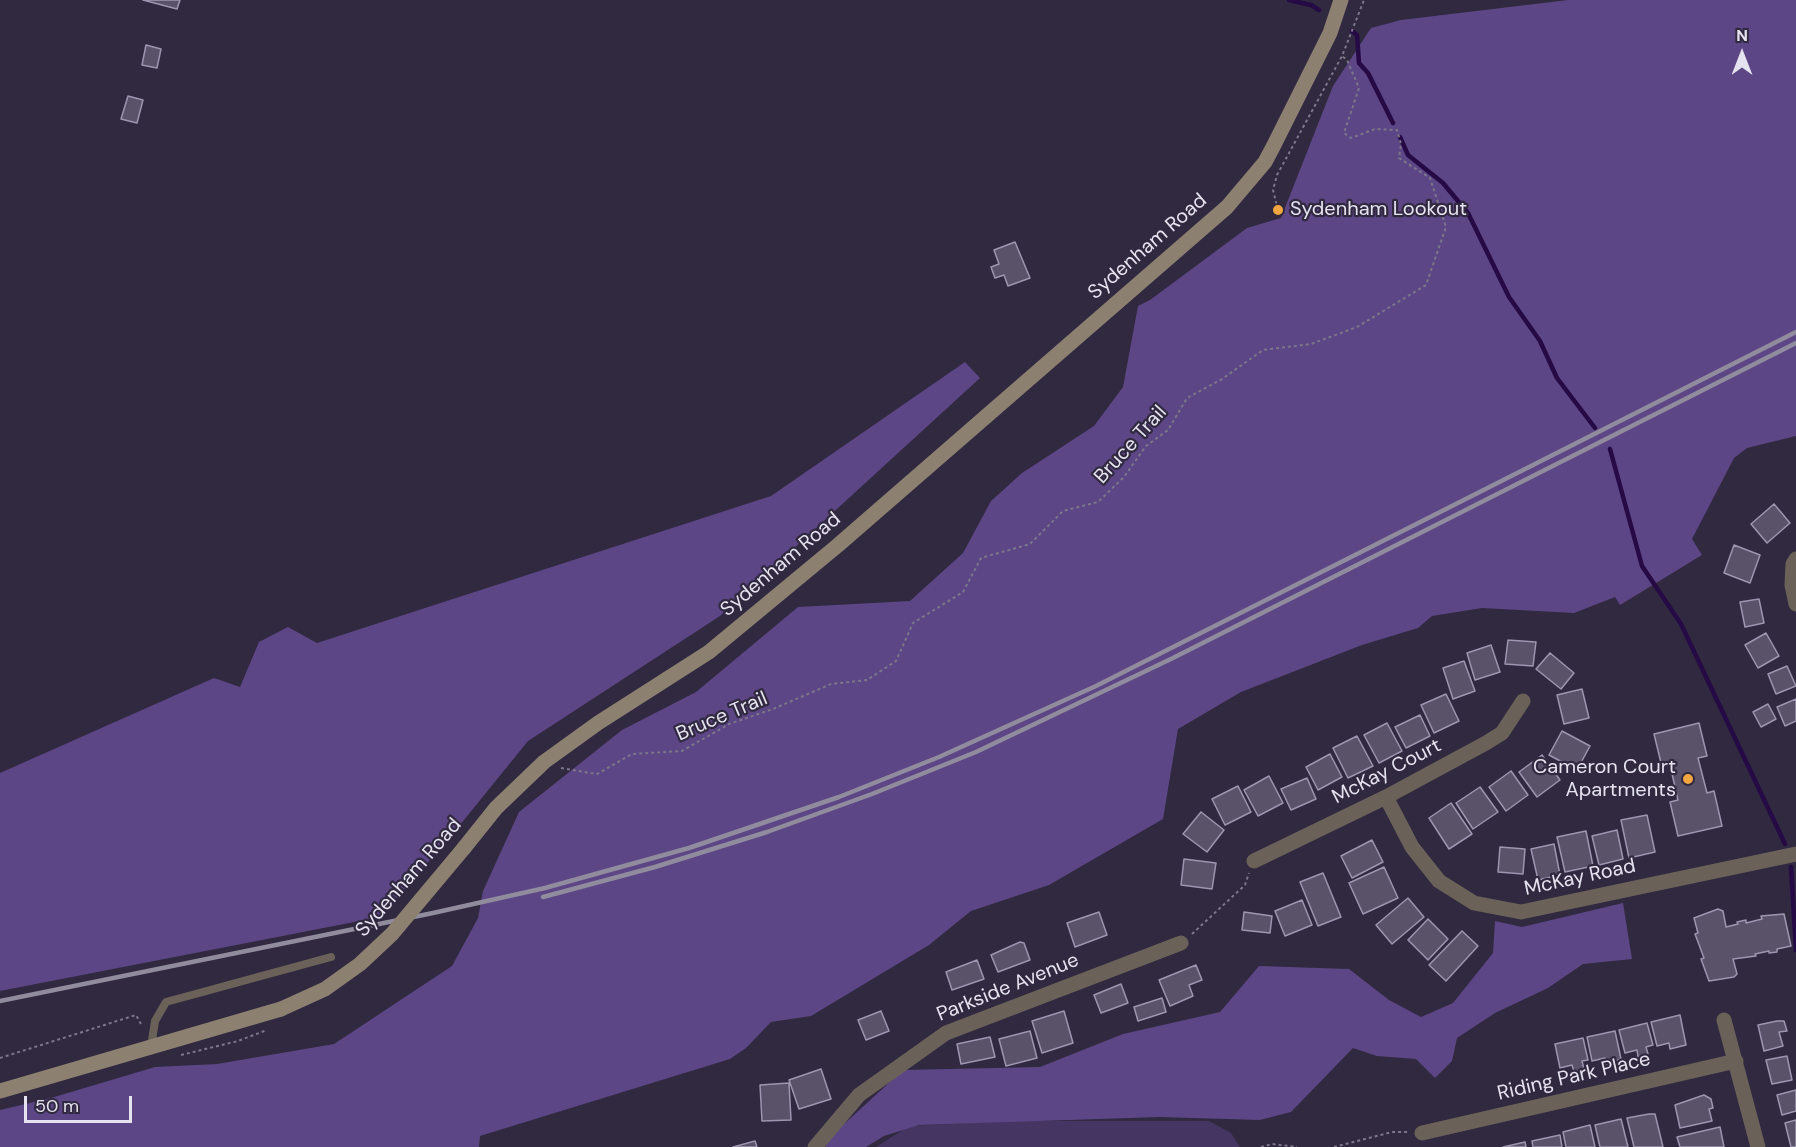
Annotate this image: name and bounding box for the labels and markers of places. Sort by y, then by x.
place label: Sydenham Lookout [1290,198,1467,222]
marker: Sydenham Lookout [1271,203,1285,217]
place label: Cameron Court Apartments [1533,756,1676,803]
marker: Cameron Court Apartments [1681,772,1695,786]

